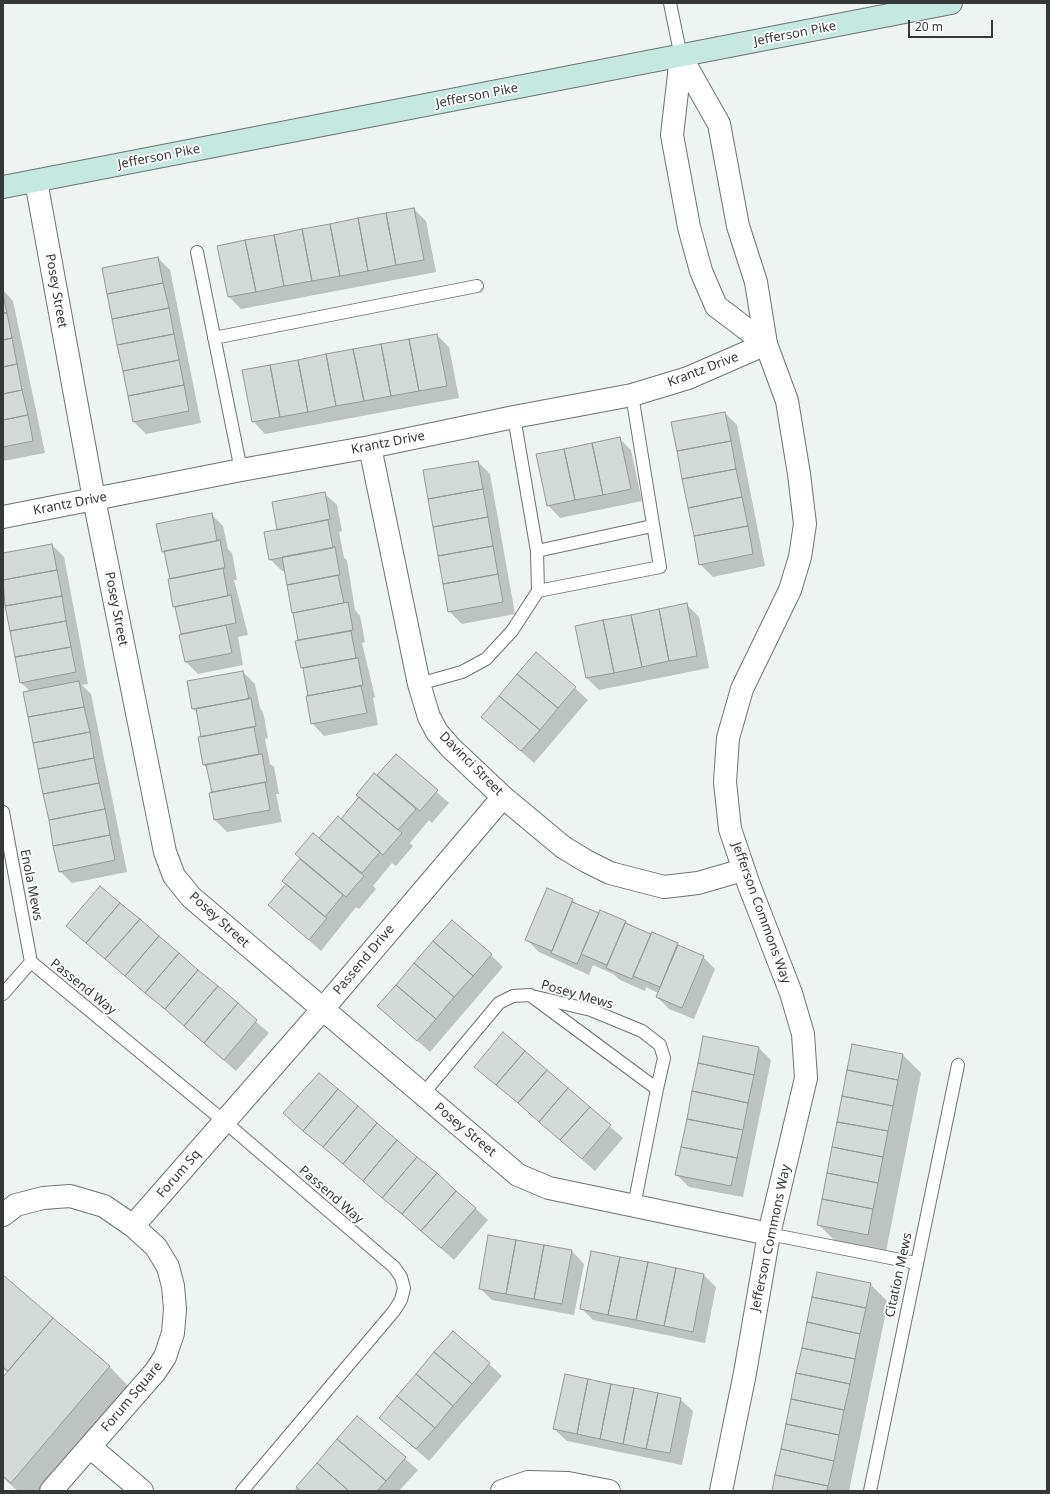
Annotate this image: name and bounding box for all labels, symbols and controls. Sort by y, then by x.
scale bar [910,12,995,38]
street label: Jefferson Pike [753,18,837,50]
text: 20 m [915,18,943,35]
street label: Jefferson Pike [435,80,519,112]
street label: Jefferson Pike [117,141,201,173]
street label: Posey Street [42,253,70,329]
street label: Krantz Drive [665,349,741,391]
street label: Krantz Drive [350,428,426,458]
street label: Krantz Drive [32,489,108,519]
street label: Posey Street [101,571,131,647]
street label: Davinci Street [436,729,506,799]
street label: Jefferson Commons Way [728,840,794,986]
street label: Enola Mews [16,848,46,922]
street label: Posey Street [186,889,252,951]
street label: Passend Drive [330,922,398,998]
street label: Passend Way [47,956,119,1018]
street label: Posey Mews [539,977,615,1013]
street label: Posey Street [431,1100,499,1160]
street label: Forum Sq [154,1147,204,1201]
street label: Passend Way [296,1163,366,1227]
street label: Jefferson Commons Way [748,1163,794,1313]
street label: Citation Mews [882,1231,916,1319]
street label: Forum Square [98,1359,166,1435]

